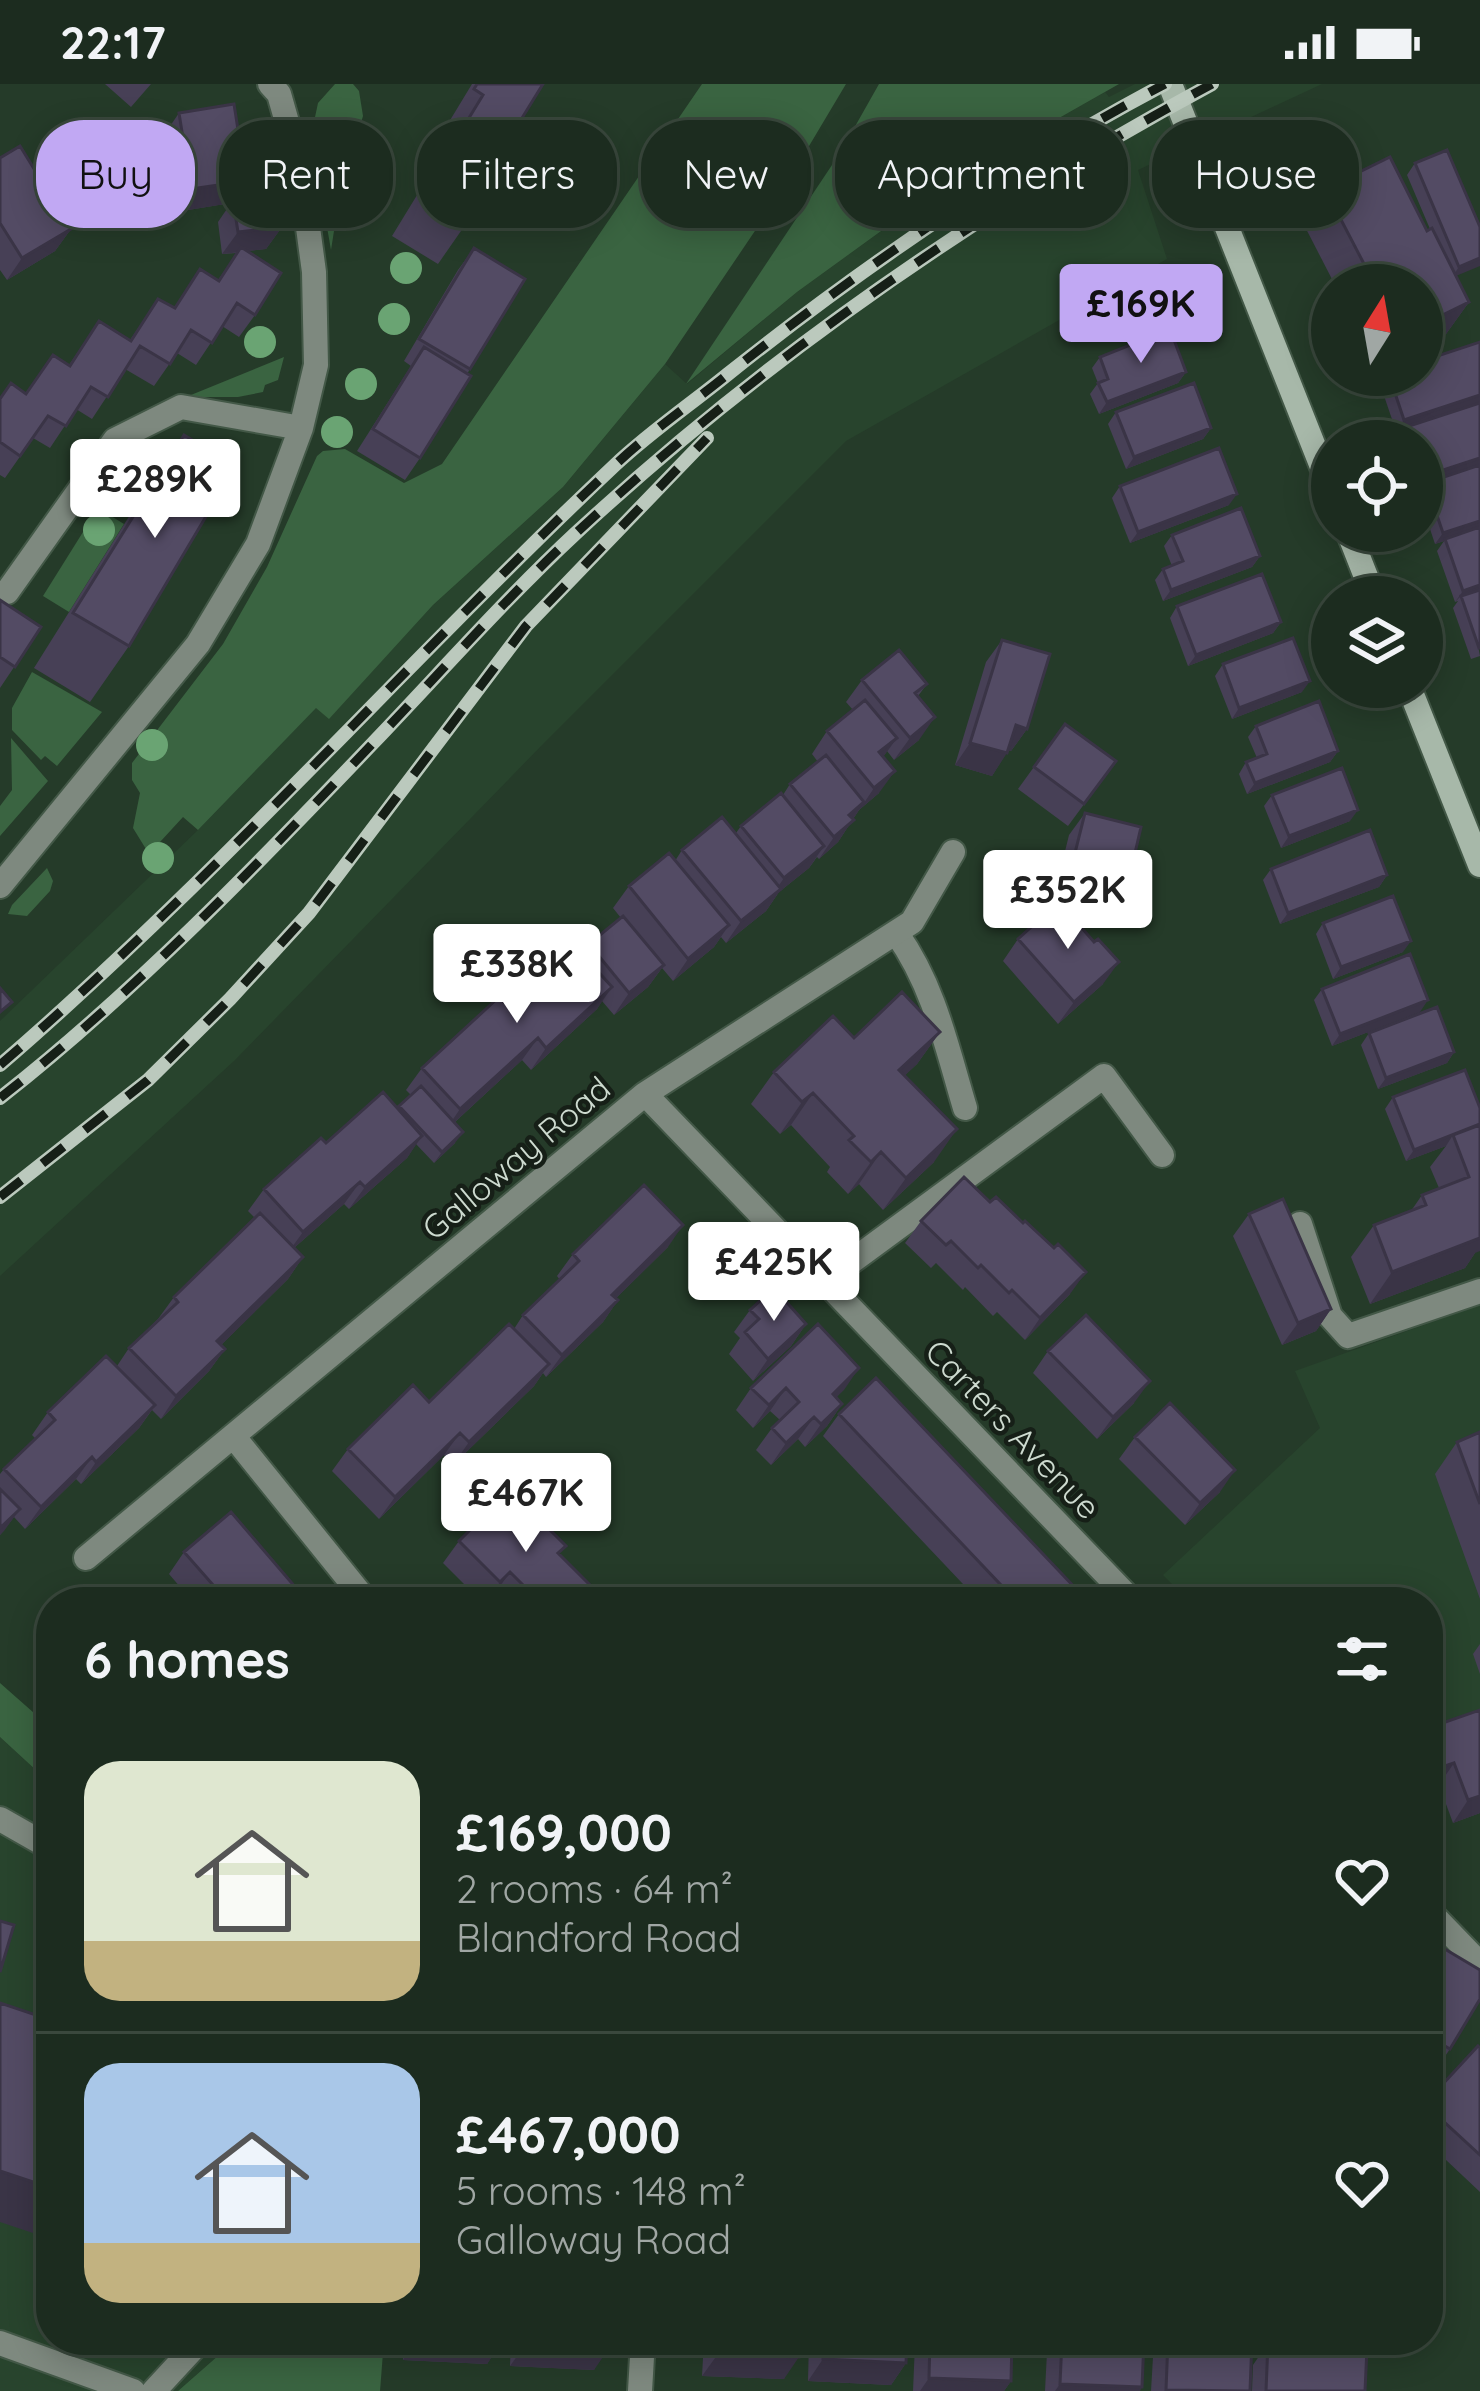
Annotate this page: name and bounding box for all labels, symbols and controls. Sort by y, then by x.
text: 22:17 [60,14,166,70]
chip: Buy [36,120,195,228]
chip: Rent [219,120,393,228]
chip: Filters [417,120,617,228]
chip: New [641,120,811,228]
chip: Apartment [835,120,1128,228]
chip: House [1152,120,1359,228]
pin: £169K [1057,264,1225,366]
north arrow [1311,264,1443,396]
map controls [1311,264,1443,708]
text: £169K [1087,278,1195,327]
button: locate [1311,420,1443,552]
pin: £289K [71,439,239,541]
text: £289K [97,453,213,502]
button: layers [1311,576,1443,708]
pin: £352K [984,850,1152,952]
text: £352K [1010,864,1126,913]
pin: £338K [433,924,601,1026]
text: £338K [460,938,574,987]
street label: Galloway Road [413,1067,618,1248]
pin: £425K [690,1222,858,1324]
text: £425K [715,1236,833,1285]
street label: Carters Avenue [917,1330,1109,1527]
pin: £467K [442,1453,610,1555]
text: £467K [468,1467,584,1516]
icon: filters [1329,1626,1395,1692]
text: 6 homes [84,1627,290,1691]
text: £169,000 [456,1800,672,1864]
icon: home [180,1809,324,1953]
icon: heart [1329,1848,1395,1914]
text: 2 rooms · 64 m² [456,1864,733,1913]
text: Blandford Road [456,1913,741,1962]
text: £467,000 [456,2102,680,2166]
icon: home [180,2111,324,2255]
icon: heart [1329,2150,1395,2216]
text: 5 rooms · 148 m² [456,2166,746,2215]
text: Galloway Road [456,2215,731,2264]

